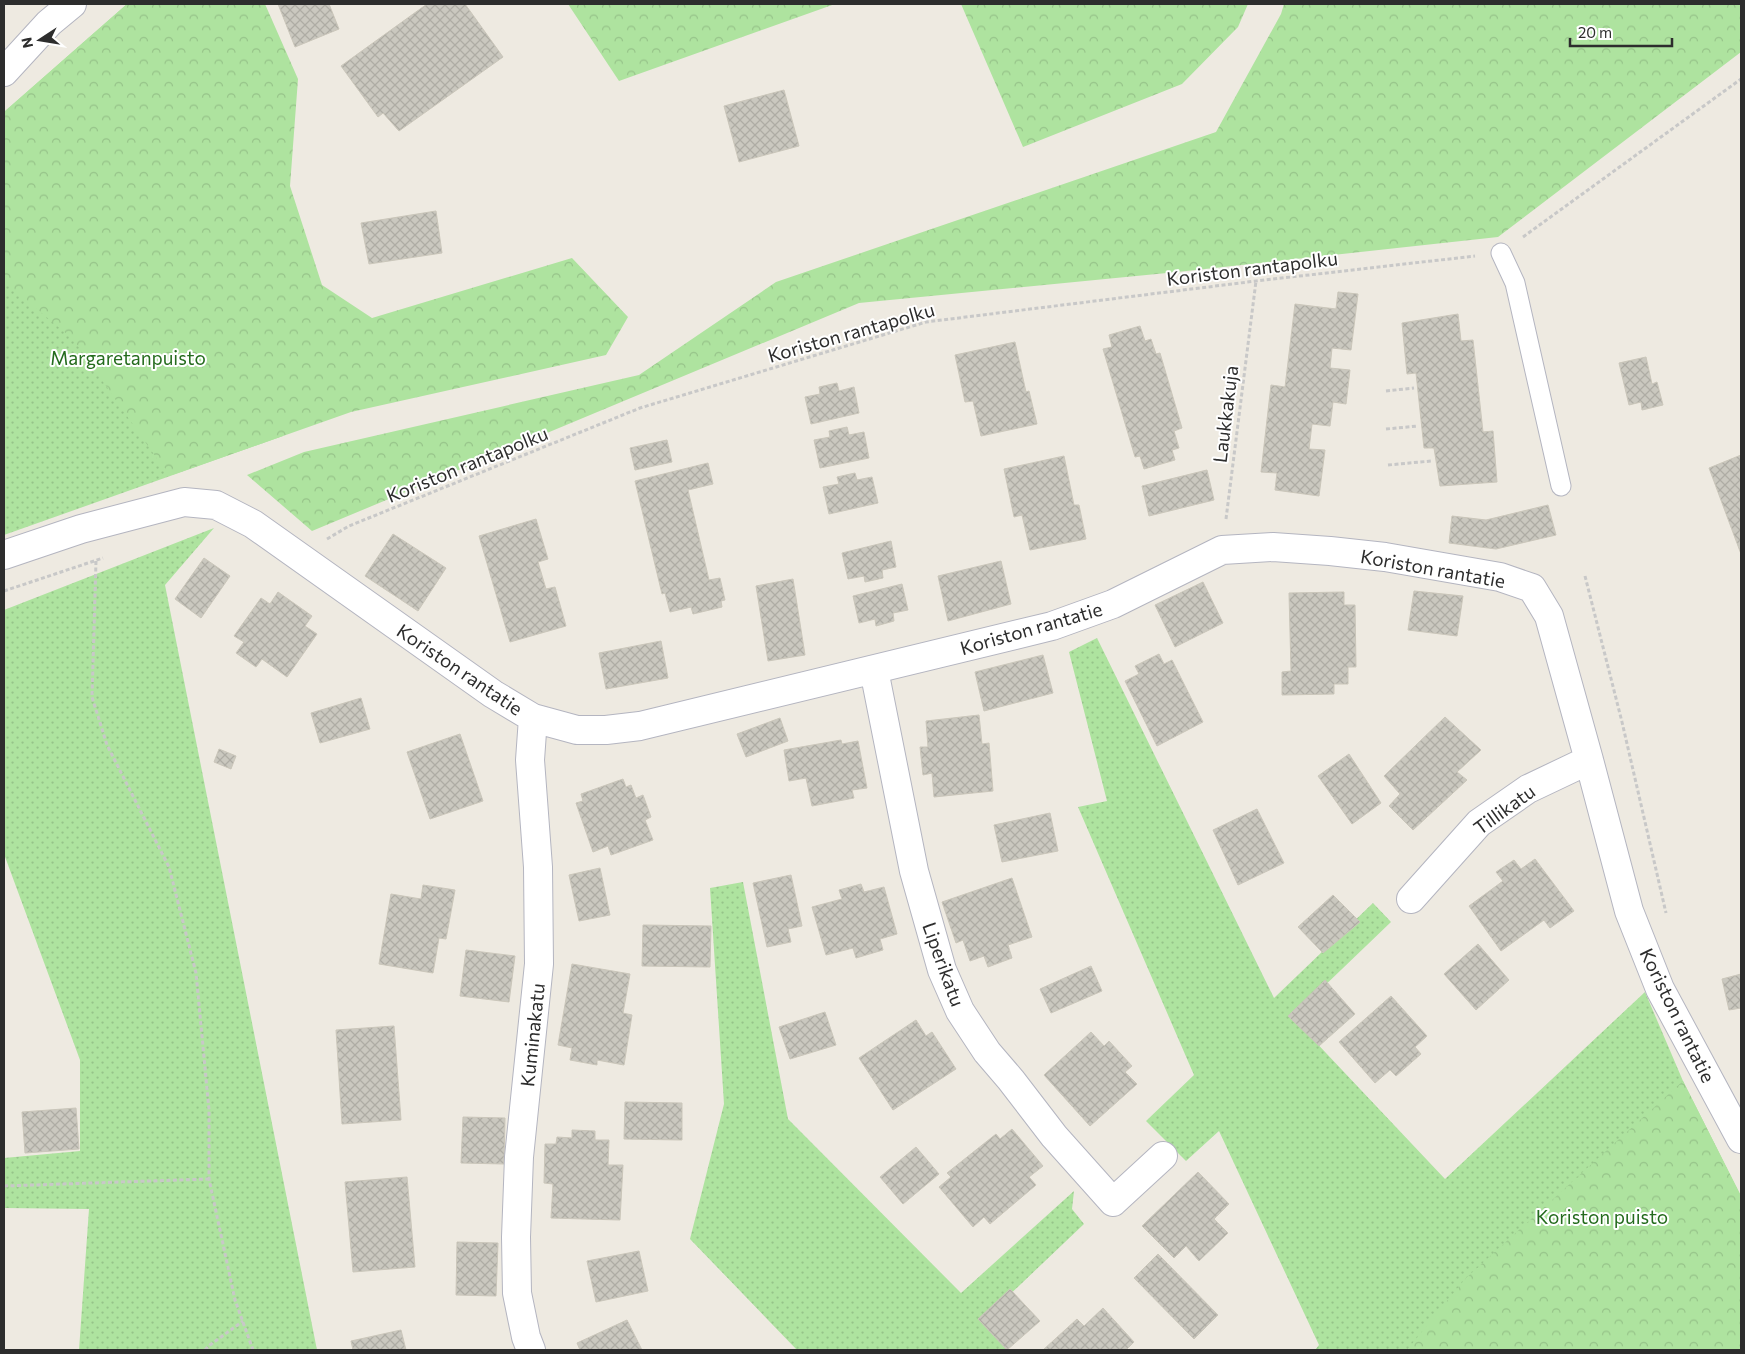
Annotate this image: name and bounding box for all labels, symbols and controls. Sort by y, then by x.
north arrow [15,15,65,65]
scale bar [1570,15,1672,47]
text: 20 m [1578,23,1612,41]
text: N [17,36,36,50]
street label: Koriston rantapolku [1165,246,1339,290]
street label: Koriston rantapolku [765,297,937,367]
park label: Margaretanpuisto [50,346,206,369]
street label: Laukkakuja [1208,364,1242,464]
street label: Koriston rantapolku [383,421,551,507]
street label: Koriston rantatie [1359,544,1507,592]
street label: Koriston rantatie [957,597,1105,659]
street label: Koriston rantatie [393,618,527,720]
street label: Tillikatu [1469,779,1539,839]
street label: Liperikatu [918,919,970,1009]
street label: Koriston rantatie [1636,944,1720,1086]
street label: Kuminakatu [515,982,549,1088]
park label: Koriston puisto [1536,1205,1668,1228]

